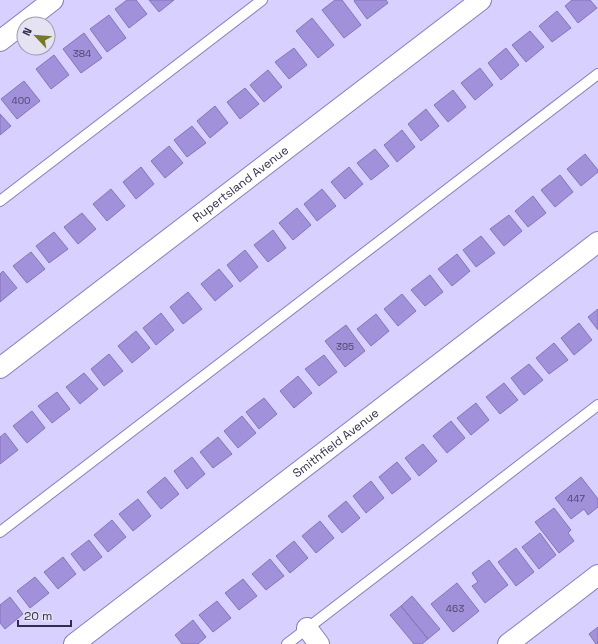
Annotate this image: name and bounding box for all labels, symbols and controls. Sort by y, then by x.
north arrow [16,16,56,56]
text: N [19,25,35,38]
house number: 384 [73,47,91,60]
house number: 400 [11,94,31,107]
street label: Rupertsland Avenue [190,142,292,226]
house number: 395 [336,340,354,353]
street label: Smithfield Avenue [289,405,382,481]
house number: 447 [567,492,585,505]
scale bar [18,602,71,628]
house number: 463 [446,602,464,615]
text: 20 m [24,608,52,624]

